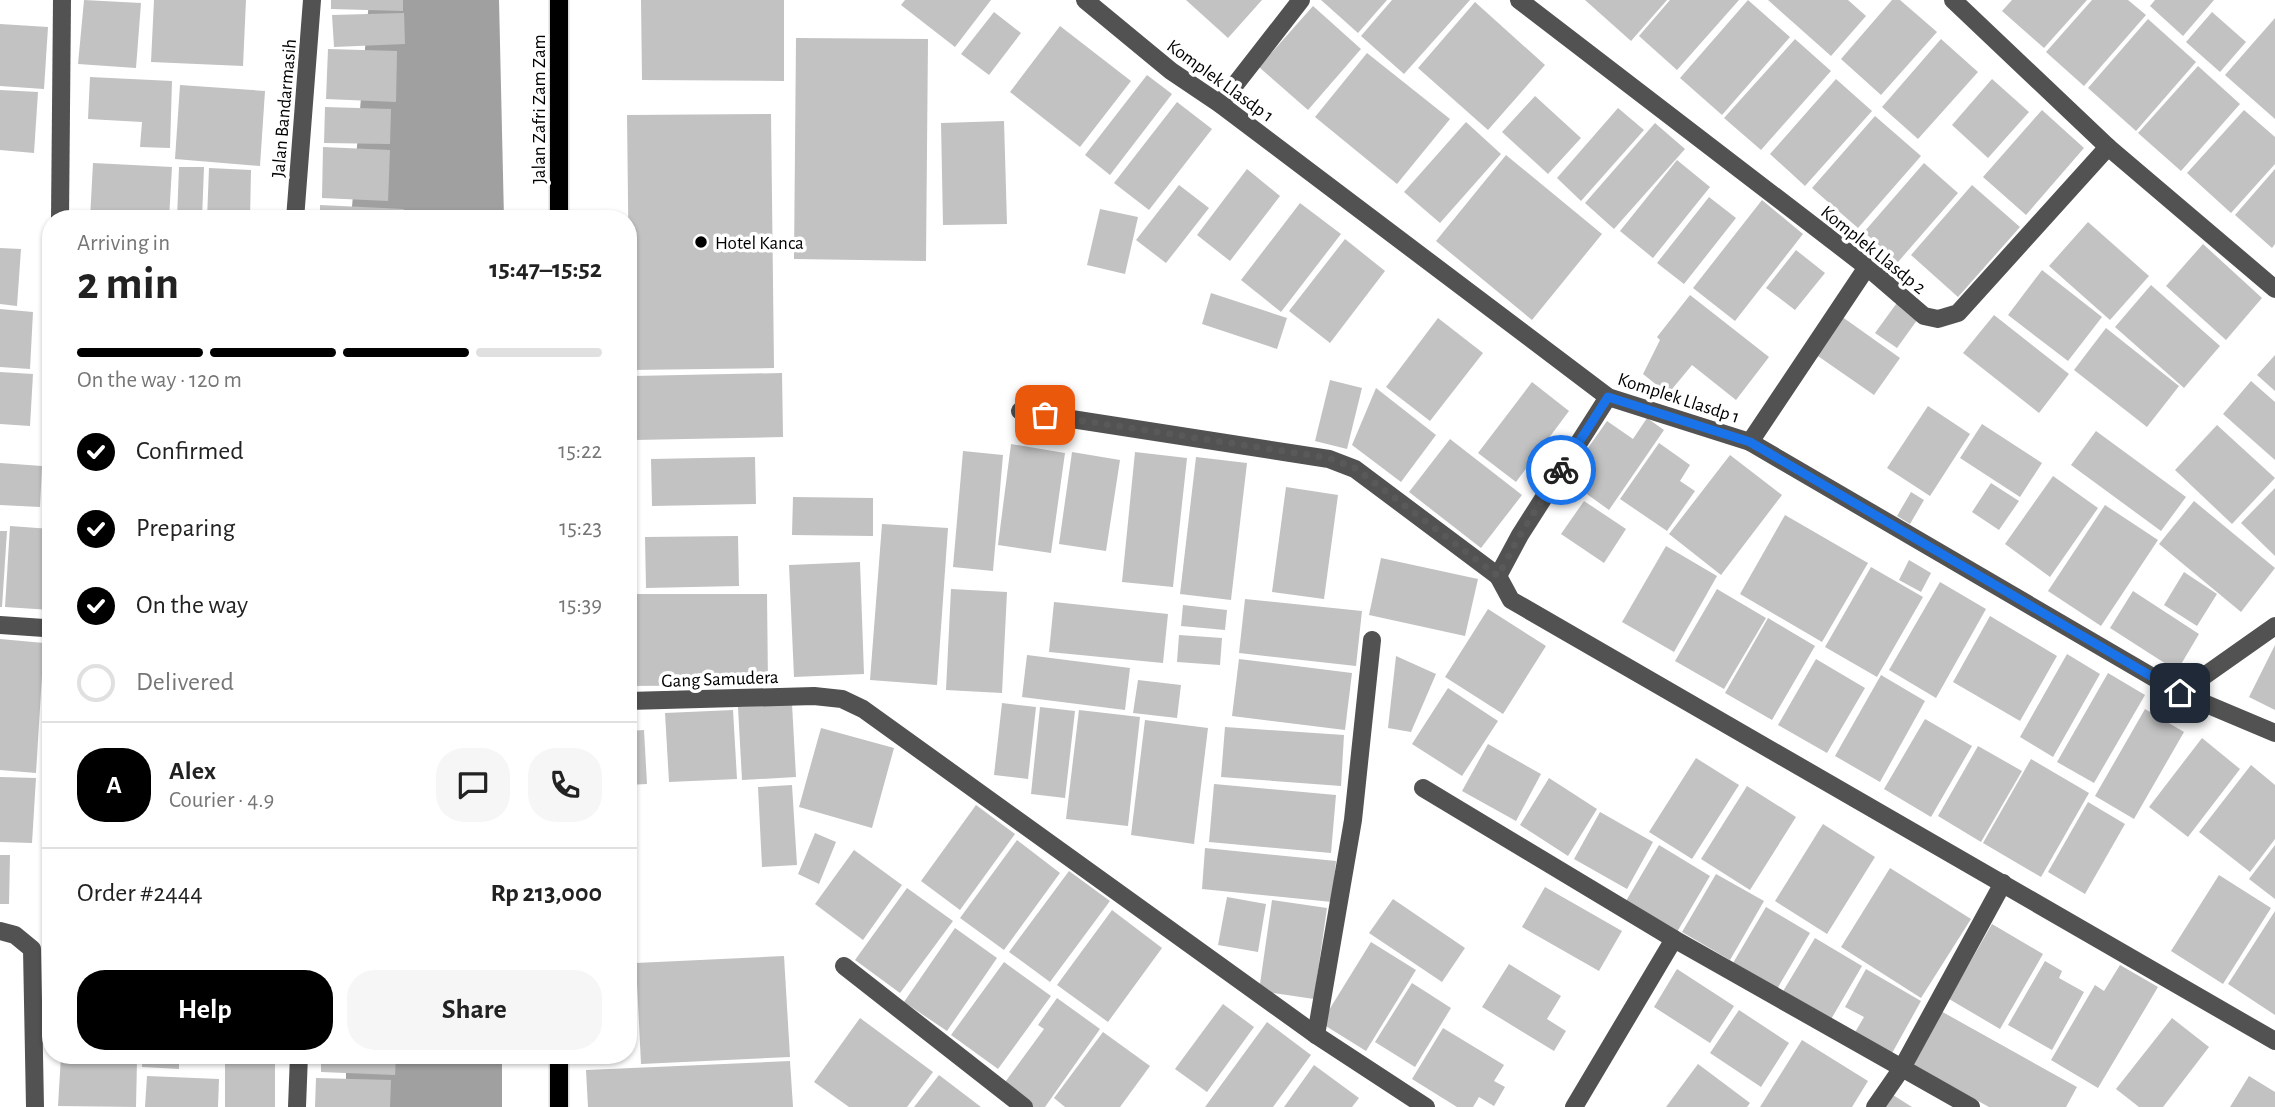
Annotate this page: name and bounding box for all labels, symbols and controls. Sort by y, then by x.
street label: Jalan Zafri Zam Zam [530,34,549,184]
street label: Komplek Llasdp 1 [1163,36,1277,126]
street label: Jalan Bandarmasih [269,38,300,178]
street label: Komplek Llasdp 2 [1817,202,1929,298]
text: Arriving in [77,232,170,255]
marker: Hotel Kanca [693,234,709,250]
place label: Hotel Kanca [715,234,804,253]
text: 15:47–15:52 [489,256,602,282]
text: 2 min [77,261,179,307]
text: On the way · 120 m [77,369,242,392]
street label: Komplek Llasdp 1 [1615,370,1742,427]
pin [1015,385,1075,445]
icon: bag [1026,396,1064,434]
icon: check [77,433,115,471]
courier [1526,435,1596,505]
text: Confirmed [136,438,244,464]
text: 15:22 [558,440,602,463]
icon: bike [1542,451,1580,489]
icon: check [77,510,115,548]
text: Preparing [136,515,235,541]
text: 15:23 [559,517,602,540]
icon: check [77,587,115,625]
text: On the way [136,592,248,618]
text: 15:39 [559,594,602,617]
pin [2150,663,2210,723]
street label: Gang Samudera [661,668,779,691]
text: Delivered [136,669,234,695]
icon: home [2161,674,2199,712]
button: chat [436,748,510,822]
button: phone [528,748,602,822]
text: Alex [169,758,216,784]
text: A [106,772,122,798]
text: Courier · 4.9 [169,789,274,812]
text: Order #2444 [77,880,203,906]
text: Rp 213,000 [490,880,602,906]
button: Help [77,970,333,1050]
button: Share [347,970,602,1050]

